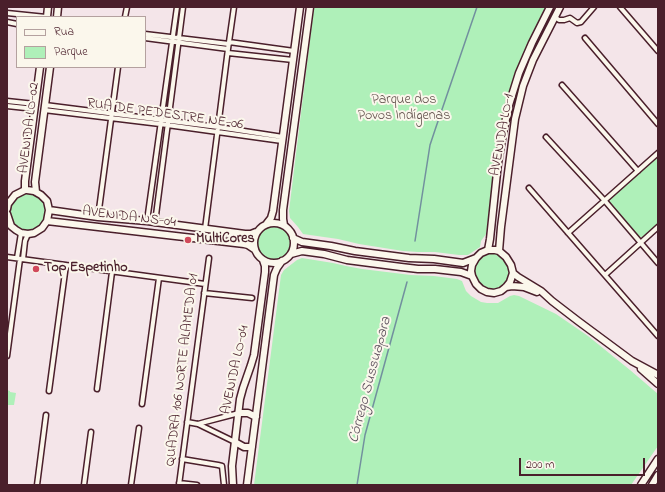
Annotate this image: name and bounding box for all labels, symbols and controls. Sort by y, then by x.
legend [16,16,146,68]
text: Rua [54,23,74,41]
text: Parque [54,43,88,61]
street label: AVENIDA LO-02 [16,82,44,174]
park label: Parque dos Povos Indígenas [358,93,450,126]
street label: AVENIDA LO-1 [488,93,518,177]
street label: RUA DE PEDESTRE NE-06 [86,96,244,134]
street label: AVENIDA NS-04 [81,204,177,232]
place label: MultiCores [196,232,255,248]
marker: MultiCores [183,235,193,245]
place label: Top Espetinho [44,261,127,277]
marker: Top Espetinho [31,264,41,274]
street label: QUADRA 106 NORTE ALAMEDA 01 [163,273,203,467]
water label: Córrego Sussuapara [346,315,396,445]
street label: AVENIDA LO-04 [218,324,254,416]
scale bar [521,450,647,476]
text: 200 m [526,456,555,474]

